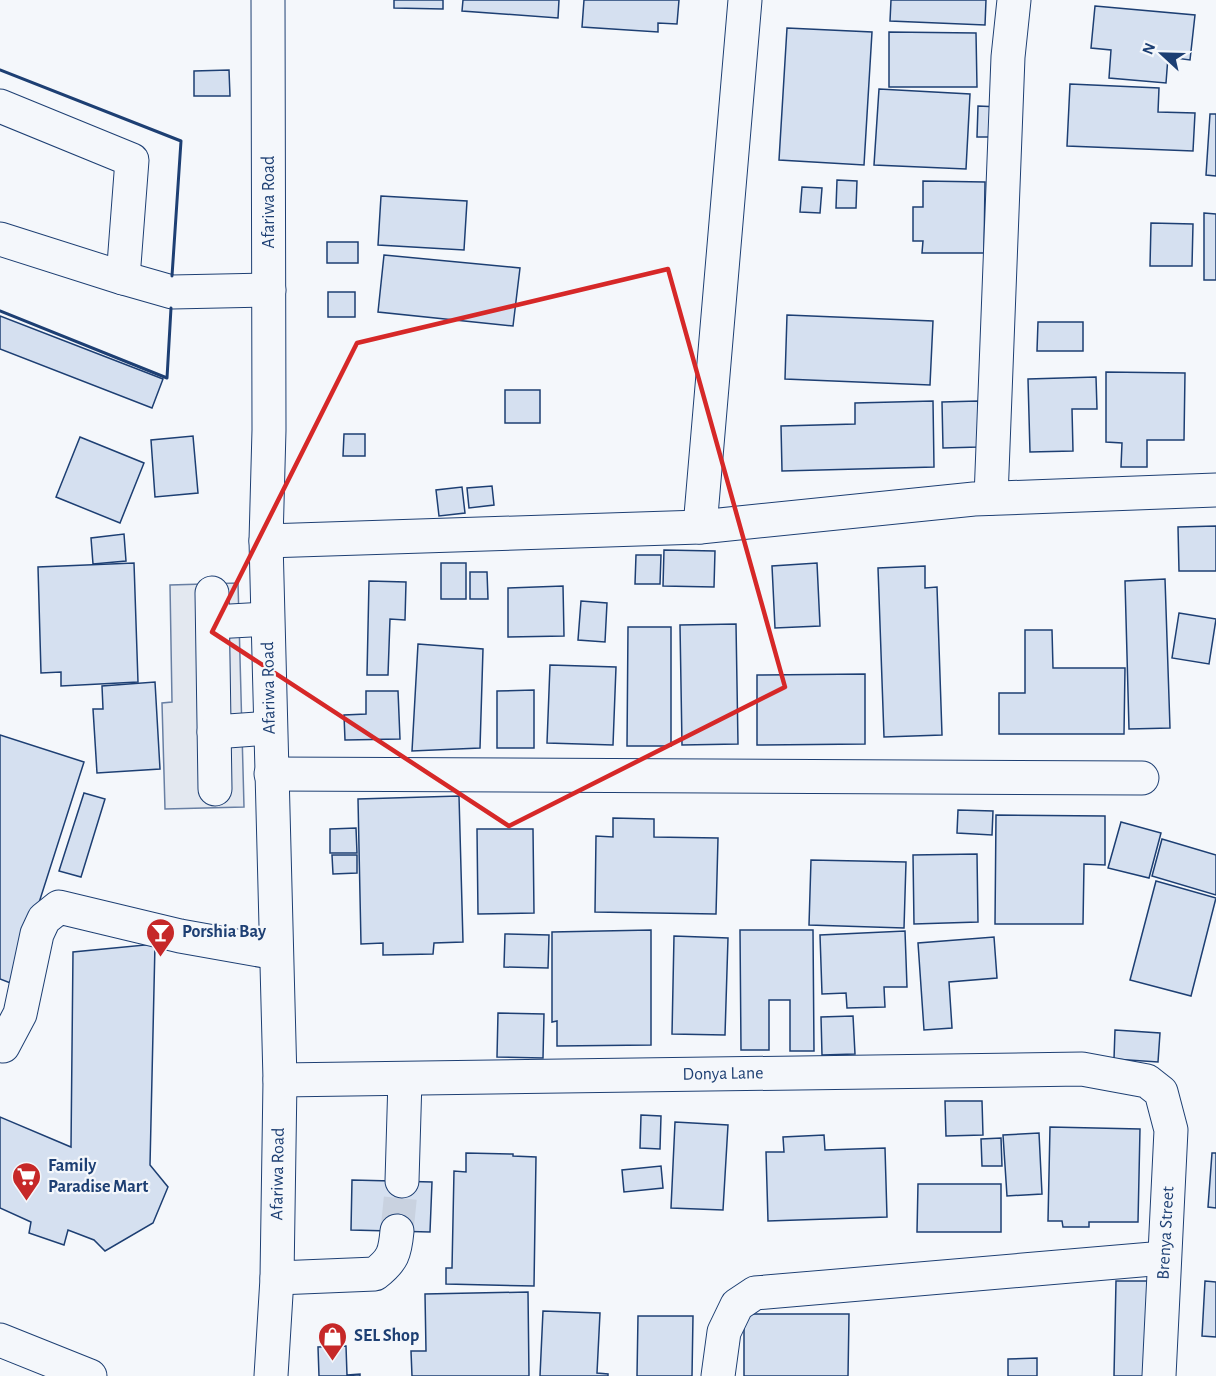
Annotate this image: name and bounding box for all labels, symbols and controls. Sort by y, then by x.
north arrow [1132,24,1192,84]
text: N [1140,41,1159,57]
street label: Afariwa Road [260,156,278,248]
street label: Afariwa Road [259,641,279,735]
bar icon: Porshia Bay [145,916,177,958]
place label: Porshia Bay [182,923,267,941]
street label: Donya Lane [682,1064,764,1084]
street label: Afariwa Road [268,1127,288,1221]
place label: Family Paradise Mart [48,1157,148,1196]
supermarket icon: Family Paradise Mart [11,1160,43,1202]
street label: Brenya Street [1155,1186,1177,1280]
shop icon: SEL Shop [317,1320,349,1362]
place label: SEL Shop [354,1327,419,1345]

